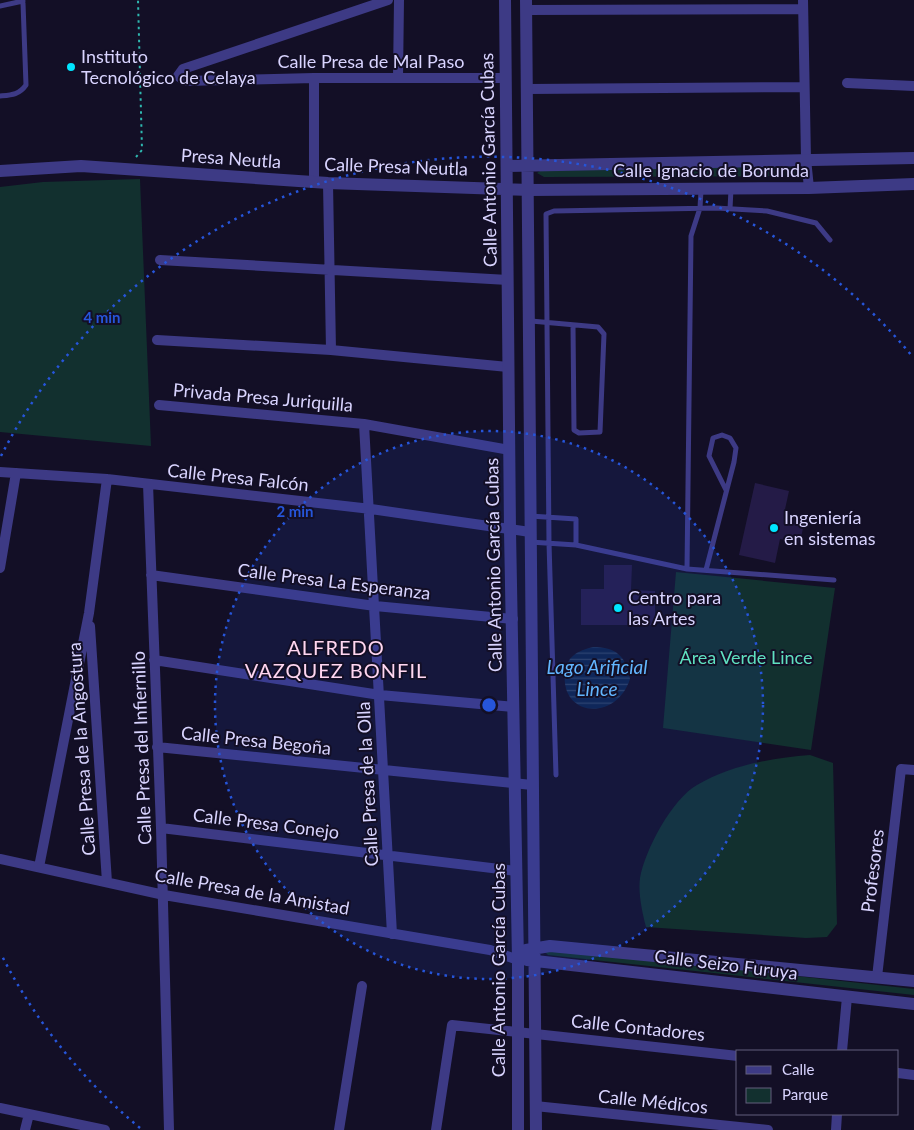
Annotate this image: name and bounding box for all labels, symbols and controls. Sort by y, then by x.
place label: Instituto Tecnológico de Celaya [81,45,256,88]
street label: Calle Presa de Mal Paso [277,50,465,72]
street label: Calle Antonio García Cubas [475,53,501,267]
marker: Instituto Tecnológico de Celaya [65,61,77,73]
street label: Presa Neutla [180,144,282,172]
street label: Calle Presa Neutla [324,152,468,180]
street label: Calle Ignacio de Borunda [613,159,809,181]
text: 4 min [83,308,121,326]
street label: Privada Presa Juriquilla [172,378,354,416]
street label: Calle Antonio García Cubas [480,458,506,672]
street label: Calle Presa Falcón [166,459,310,495]
text: 2 min [276,502,314,520]
place label: Ingeniería en sistemas [784,506,876,549]
marker: Ingeniería en sistemas [768,522,780,534]
street label: Calle Presa La Esperanza [236,558,432,604]
place label: Centro para las Artes [628,586,721,629]
marker: Centro para las Artes [612,602,624,614]
district label: ALFREDO VAZQUEZ BONFIL [245,635,427,682]
street label: Calle Presa de la Angostura [63,642,99,857]
park label: Área Verde Lince [679,646,813,668]
street label: Calle Presa del Infiernillo [127,651,155,845]
water label: Lago Arificial Lince [546,655,648,700]
centre of rings [480,696,498,714]
street label: Calle Presa de la Olla [352,701,382,867]
street label: Calle Presa Begoña [180,721,332,759]
street label: Calle Presa Conejo [192,803,341,843]
street label: Profesores [856,828,888,914]
street label: Calle Presa de la Amistad [153,863,351,919]
street label: Calle Antonio García Cubas [487,863,509,1077]
street label: Calle Seizo Furuya [653,944,799,984]
street label: Calle Contadores [570,1009,706,1045]
legend [736,1050,899,1115]
text: Calle [782,1060,815,1078]
street label: Calle Médicos [597,1084,709,1118]
text: Parque [782,1085,828,1103]

